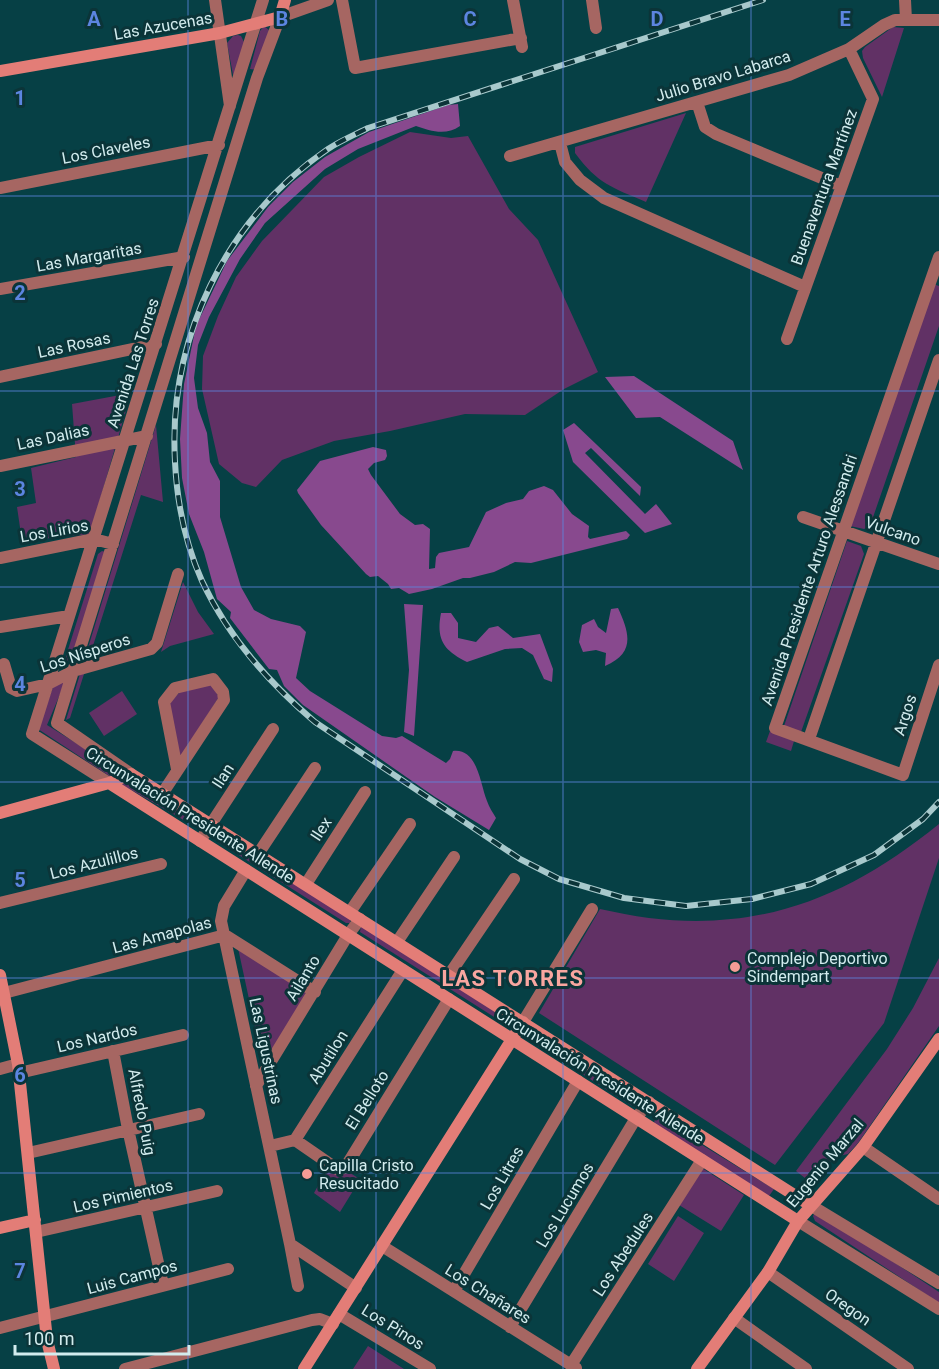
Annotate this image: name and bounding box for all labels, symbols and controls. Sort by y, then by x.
text: A [87,7,101,31]
text: B [276,7,288,31]
text: C [463,7,477,31]
text: D [651,7,664,31]
text: E [839,7,851,31]
street label: Las Azucenas [112,8,214,44]
street label: Julio Bravo Labarca [653,46,793,106]
text: 1 [14,86,26,110]
street label: Buenaventura Martínez [787,106,861,268]
street label: Los Claveles [60,132,152,168]
street label: Las Margaritas [35,238,143,276]
text: 2 [14,281,26,305]
street label: Avenida Las Torres [103,296,163,430]
street label: Las Rosas [36,328,112,362]
street label: Las Dalias [15,420,91,454]
street label: Avenida Presidente Arturo Alessandri [757,452,861,708]
text: 3 [14,477,26,501]
street label: Vulcano [863,513,923,549]
street label: Los Lirios [18,516,90,546]
street label: Los Nísperos [37,629,133,677]
text: 4 [14,672,26,696]
street label: Argos [889,692,921,738]
street label: Circunvalación Presidente Allende [82,743,298,887]
street label: Ilan [208,760,238,792]
street label: Ilex [306,813,336,845]
street label: Los Azulillos [48,843,140,883]
text: 5 [14,868,26,892]
street label: Las Amapolas [110,913,214,957]
place label: Complejo Deportivo Sindempart [747,949,888,986]
street label: Ailanto [282,952,324,1004]
marker: Complejo Deportivo Sindempart [728,960,742,974]
district label: LAS TORRES [442,966,584,991]
street label: Las Ligustrinas [245,996,287,1106]
street label: Circunvalación Presidente Allende [492,1004,708,1148]
street label: Los Nardos [55,1020,139,1056]
street label: Abutilon [304,1027,352,1087]
text: 6 [14,1063,26,1087]
street label: Alfredo Puig [124,1067,160,1157]
street label: El Belloto [341,1067,393,1133]
street label: Eugenio Marzal [782,1115,868,1211]
street label: Los Litres [476,1143,528,1213]
place label: Capilla Cristo Resucitado [319,1156,414,1193]
street label: Los Lucumos [532,1159,598,1251]
marker: Capilla Cristo Resucitado [300,1167,314,1181]
street label: Los Pimientos [71,1175,175,1217]
street label: Los Abedules [589,1208,657,1300]
street label: Luis Campos [85,1256,179,1298]
text: 7 [14,1259,26,1283]
street label: Los Chañares [442,1260,534,1328]
street label: Oregon [821,1284,875,1330]
street label: Los Pinos [358,1300,428,1354]
scale bar [15,1318,189,1356]
text: 100 m [24,1328,75,1349]

